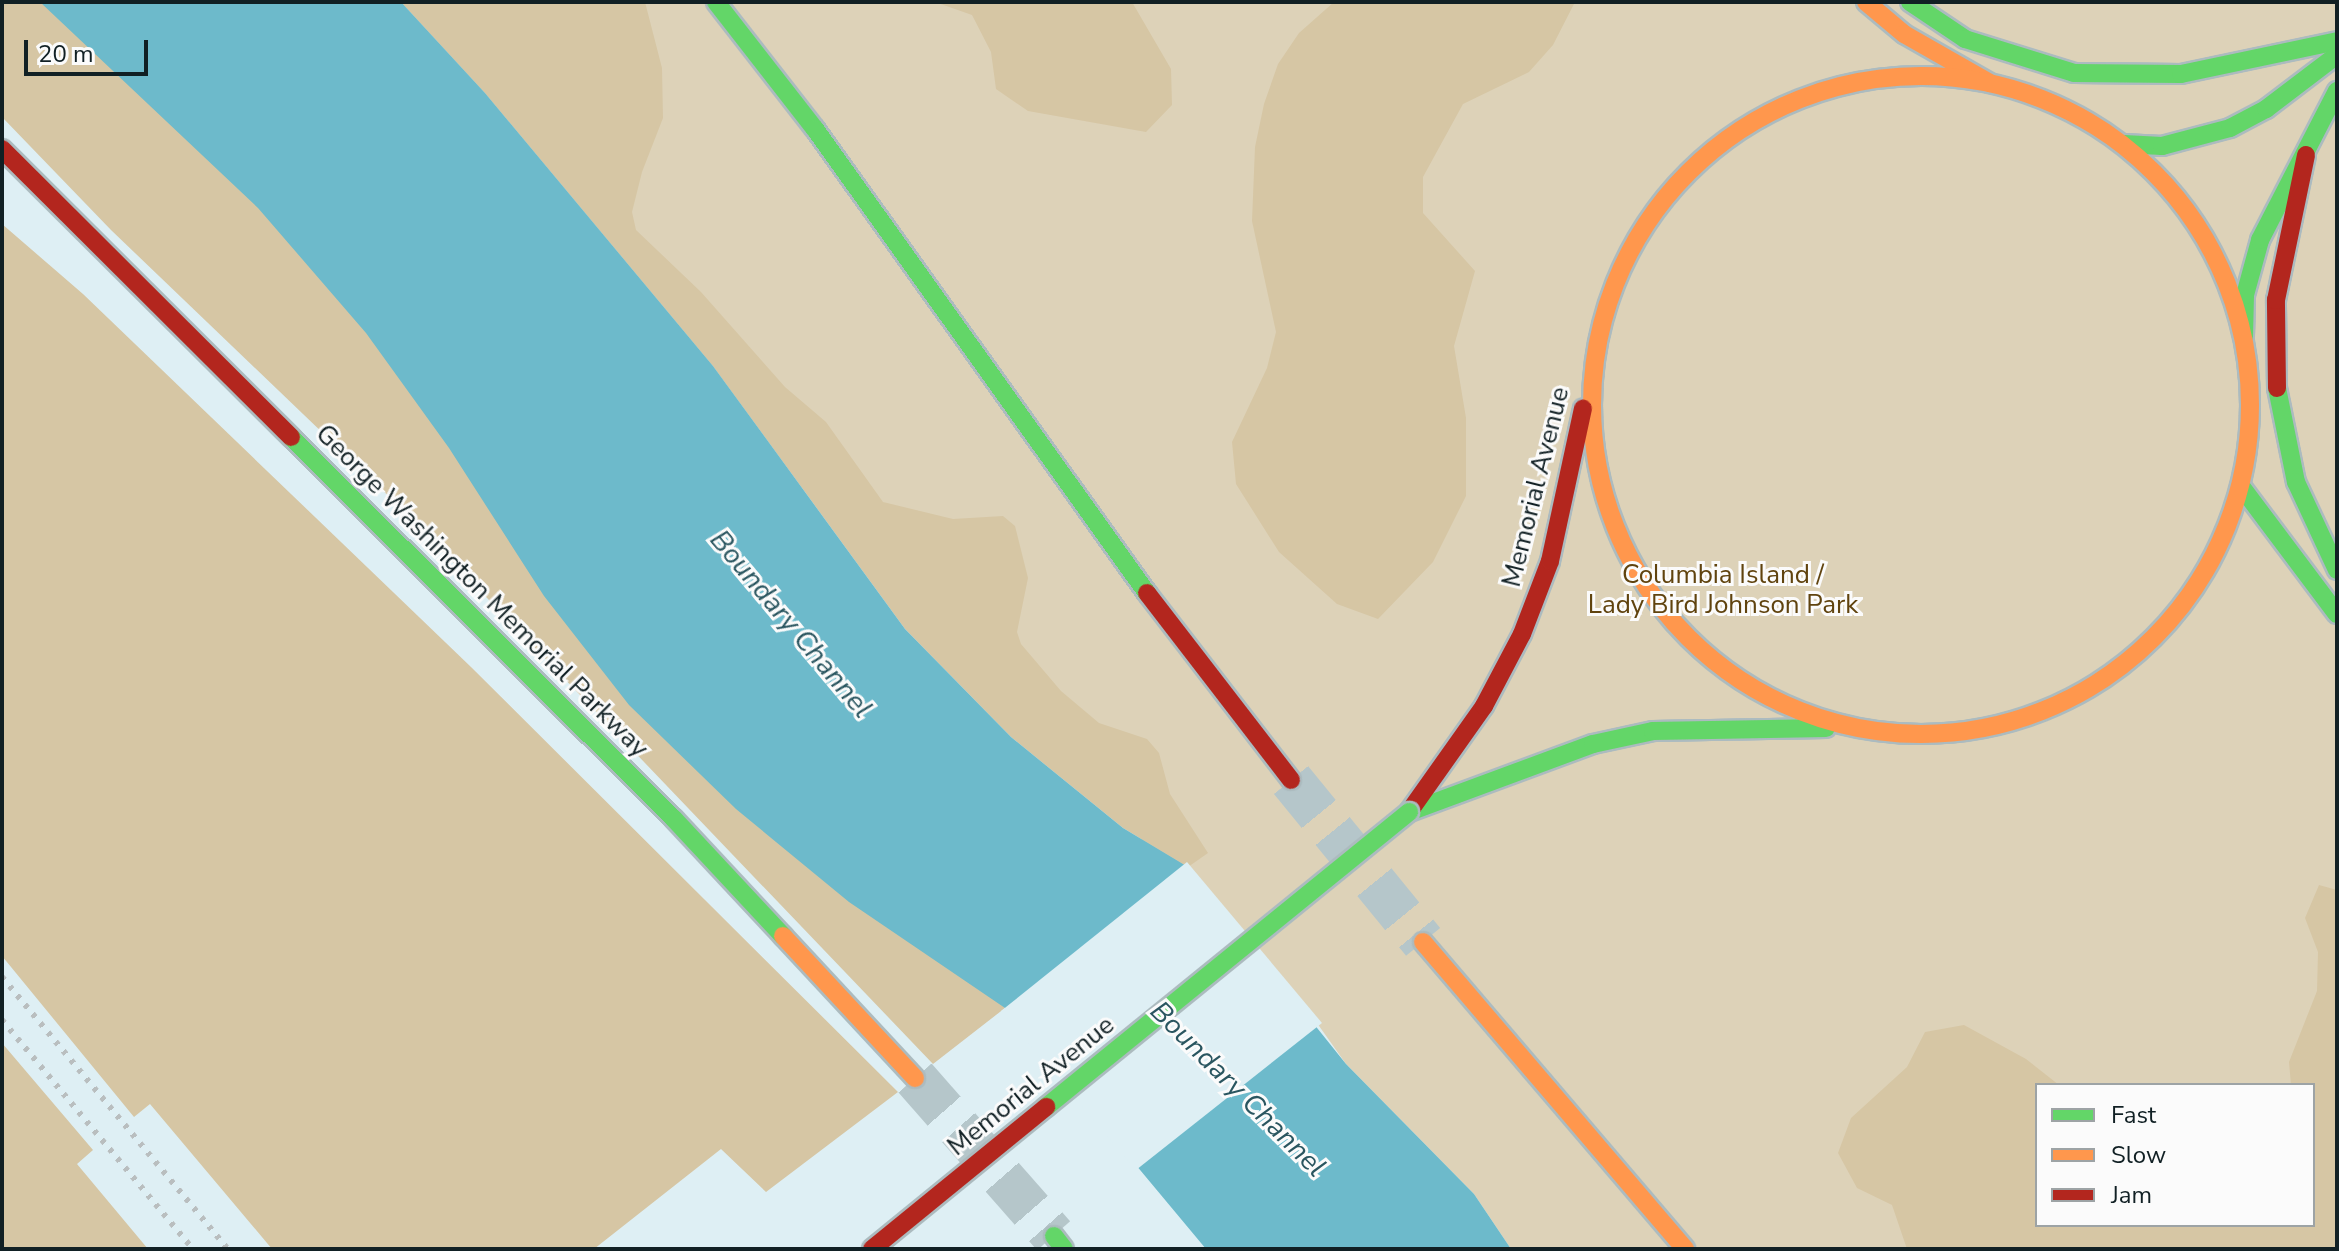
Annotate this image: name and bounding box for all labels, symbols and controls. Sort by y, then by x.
scale bar [28,24,152,74]
text: 20 m [38,38,94,70]
street label: Memorial Avenue [1496,384,1576,590]
street label: George Washington Memorial Parkway [309,418,655,764]
water label: Boundary Channel [703,523,879,725]
park label: Columbia Island / Lady Bird Johnson Park [1588,559,1858,620]
water label: Boundary Channel [1143,994,1333,1184]
street label: Memorial Avenue [942,1009,1120,1163]
legend [2035,1083,2315,1227]
text: Fast [2111,1099,2156,1131]
text: Slow [2111,1139,2166,1171]
text: Jam [2111,1179,2152,1211]

